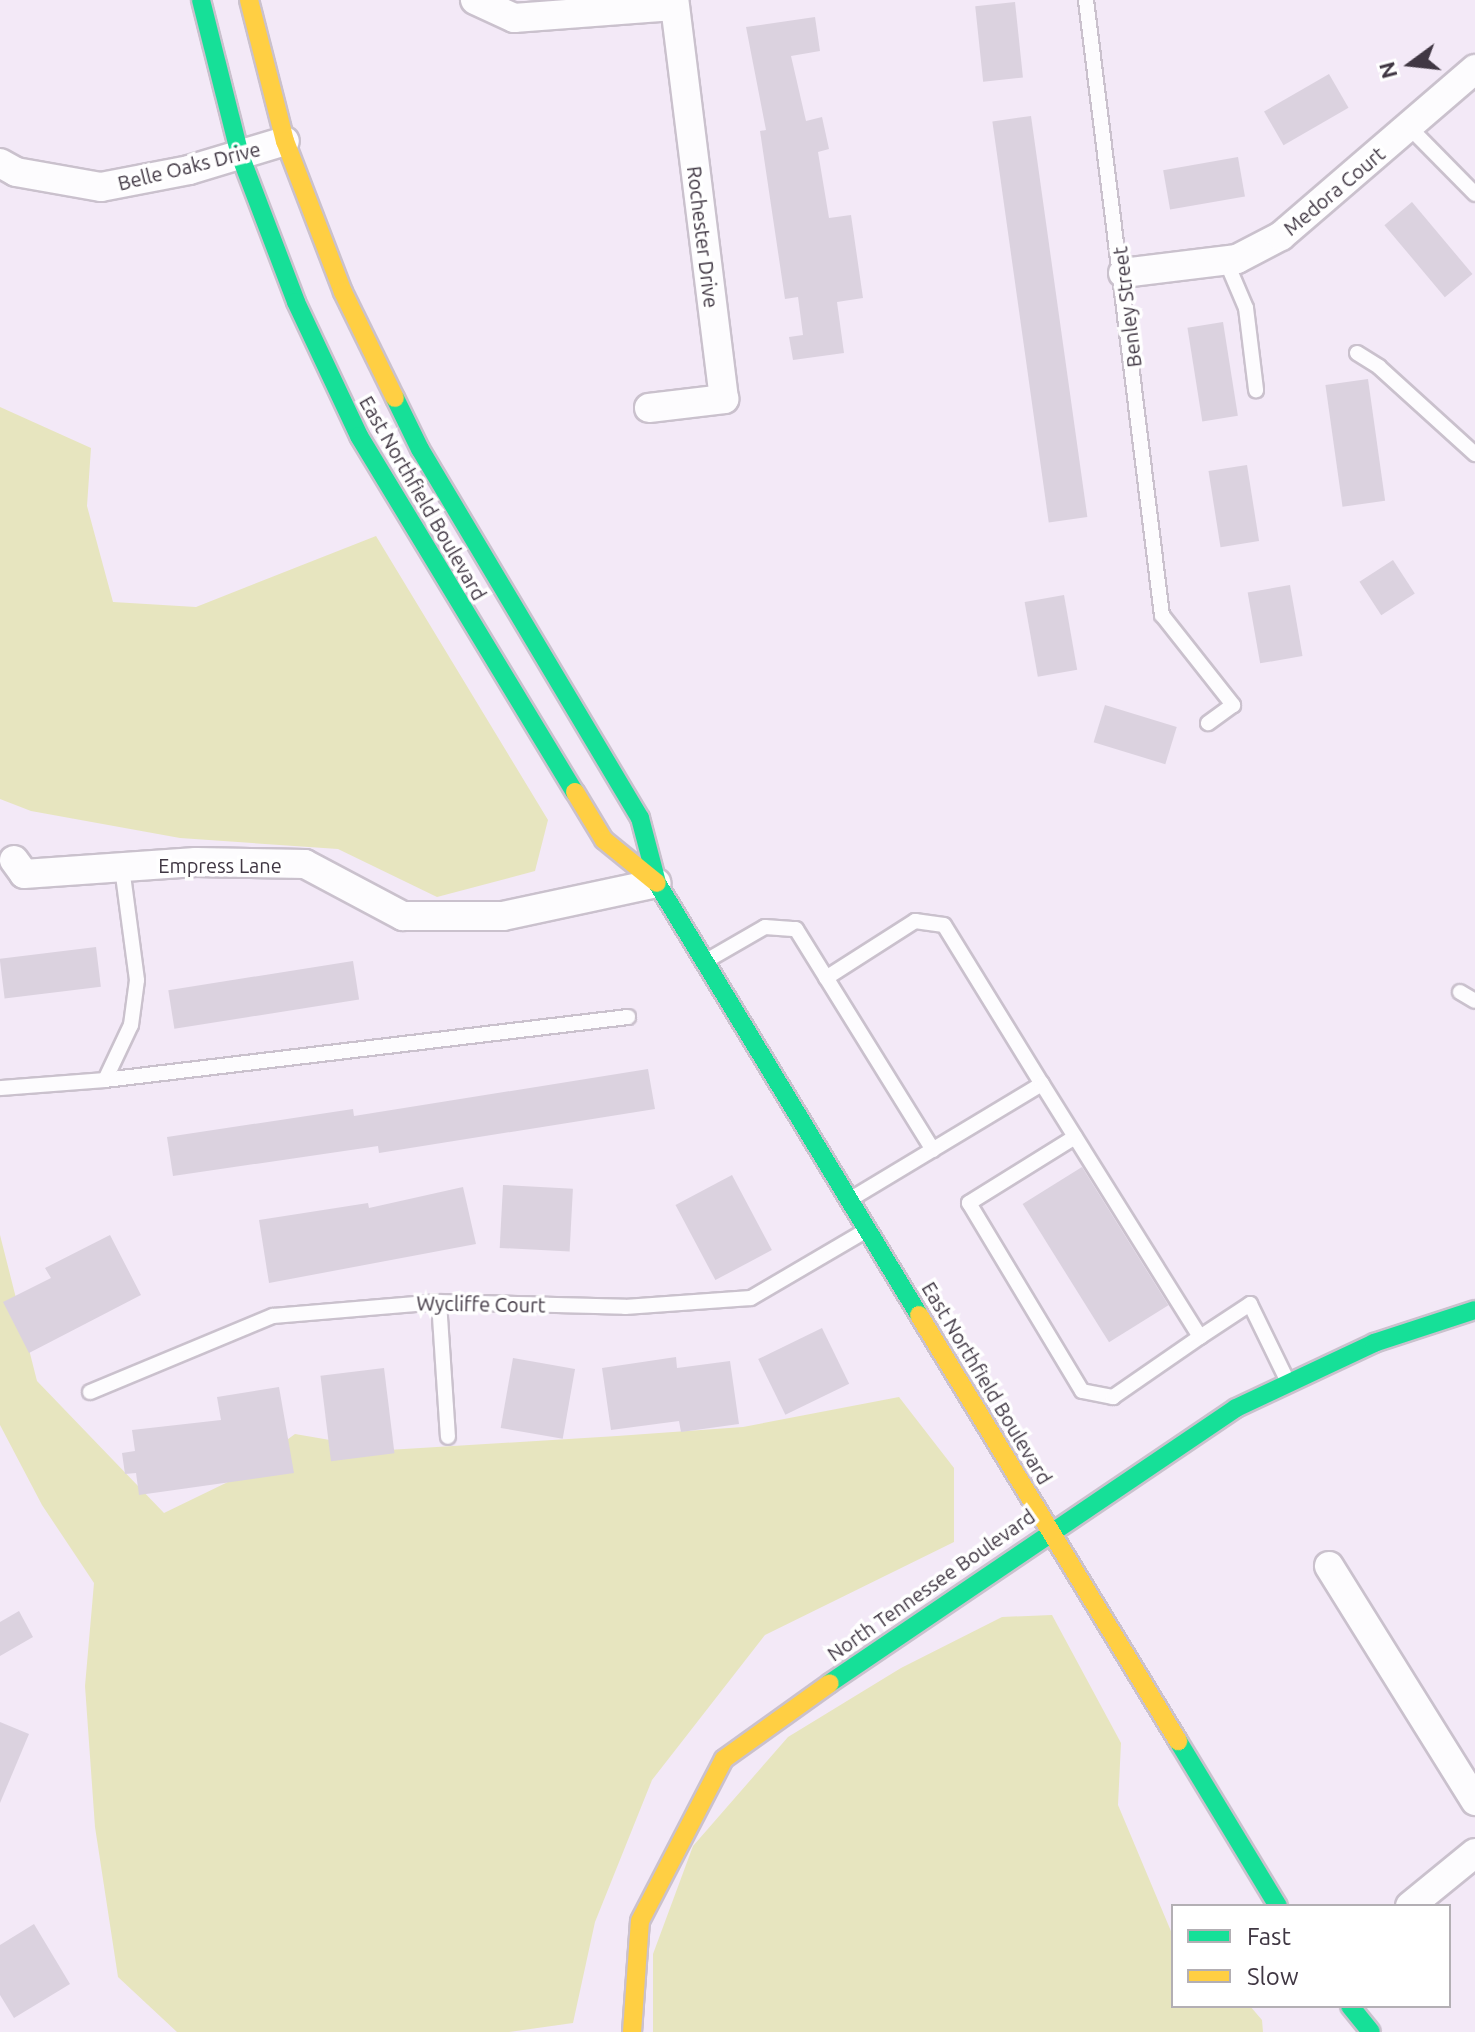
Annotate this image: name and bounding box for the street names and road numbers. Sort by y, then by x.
street label: Belle Oaks Drive [115,137,263,195]
street label: Medora Court [1278,142,1390,240]
street label: Rochester Drive [682,165,724,309]
street label: Benley Street [1108,245,1146,369]
street label: East Northfield Boulevard [355,392,491,604]
street label: Empress Lane [158,853,282,877]
street label: East Northfield Boulevard [917,1277,1057,1489]
street label: Wycliffe Court [416,1291,546,1317]
street label: North Tennessee Boulevard [823,1504,1039,1666]

